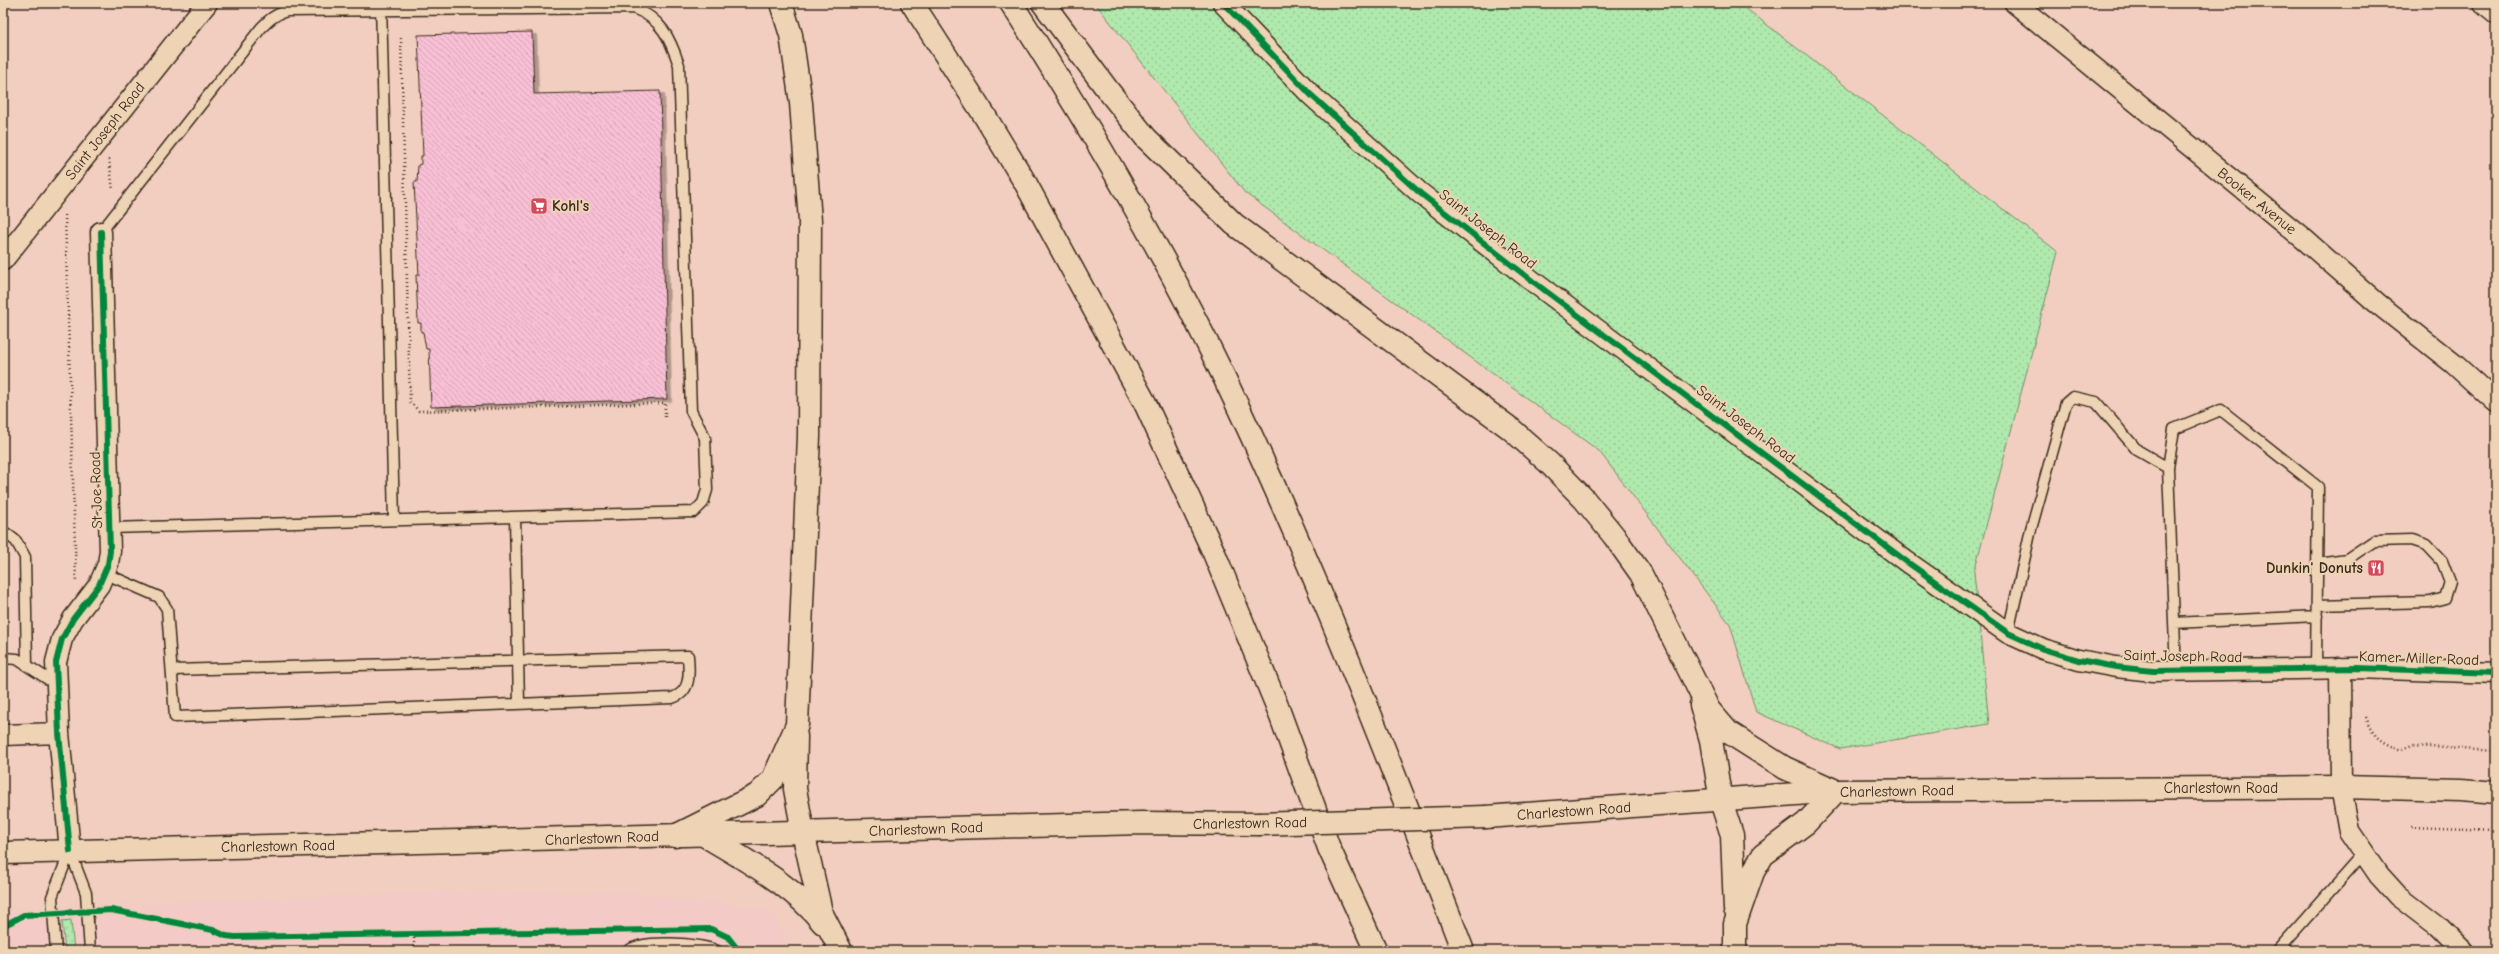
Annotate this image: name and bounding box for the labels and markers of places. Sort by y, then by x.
supermarket icon: Kohl's [529,196,549,216]
place label: Kohl's [552,197,589,215]
restaurant icon: Dunkin' Donuts [2366,558,2386,578]
place label: Dunkin' Donuts [2266,559,2363,577]

